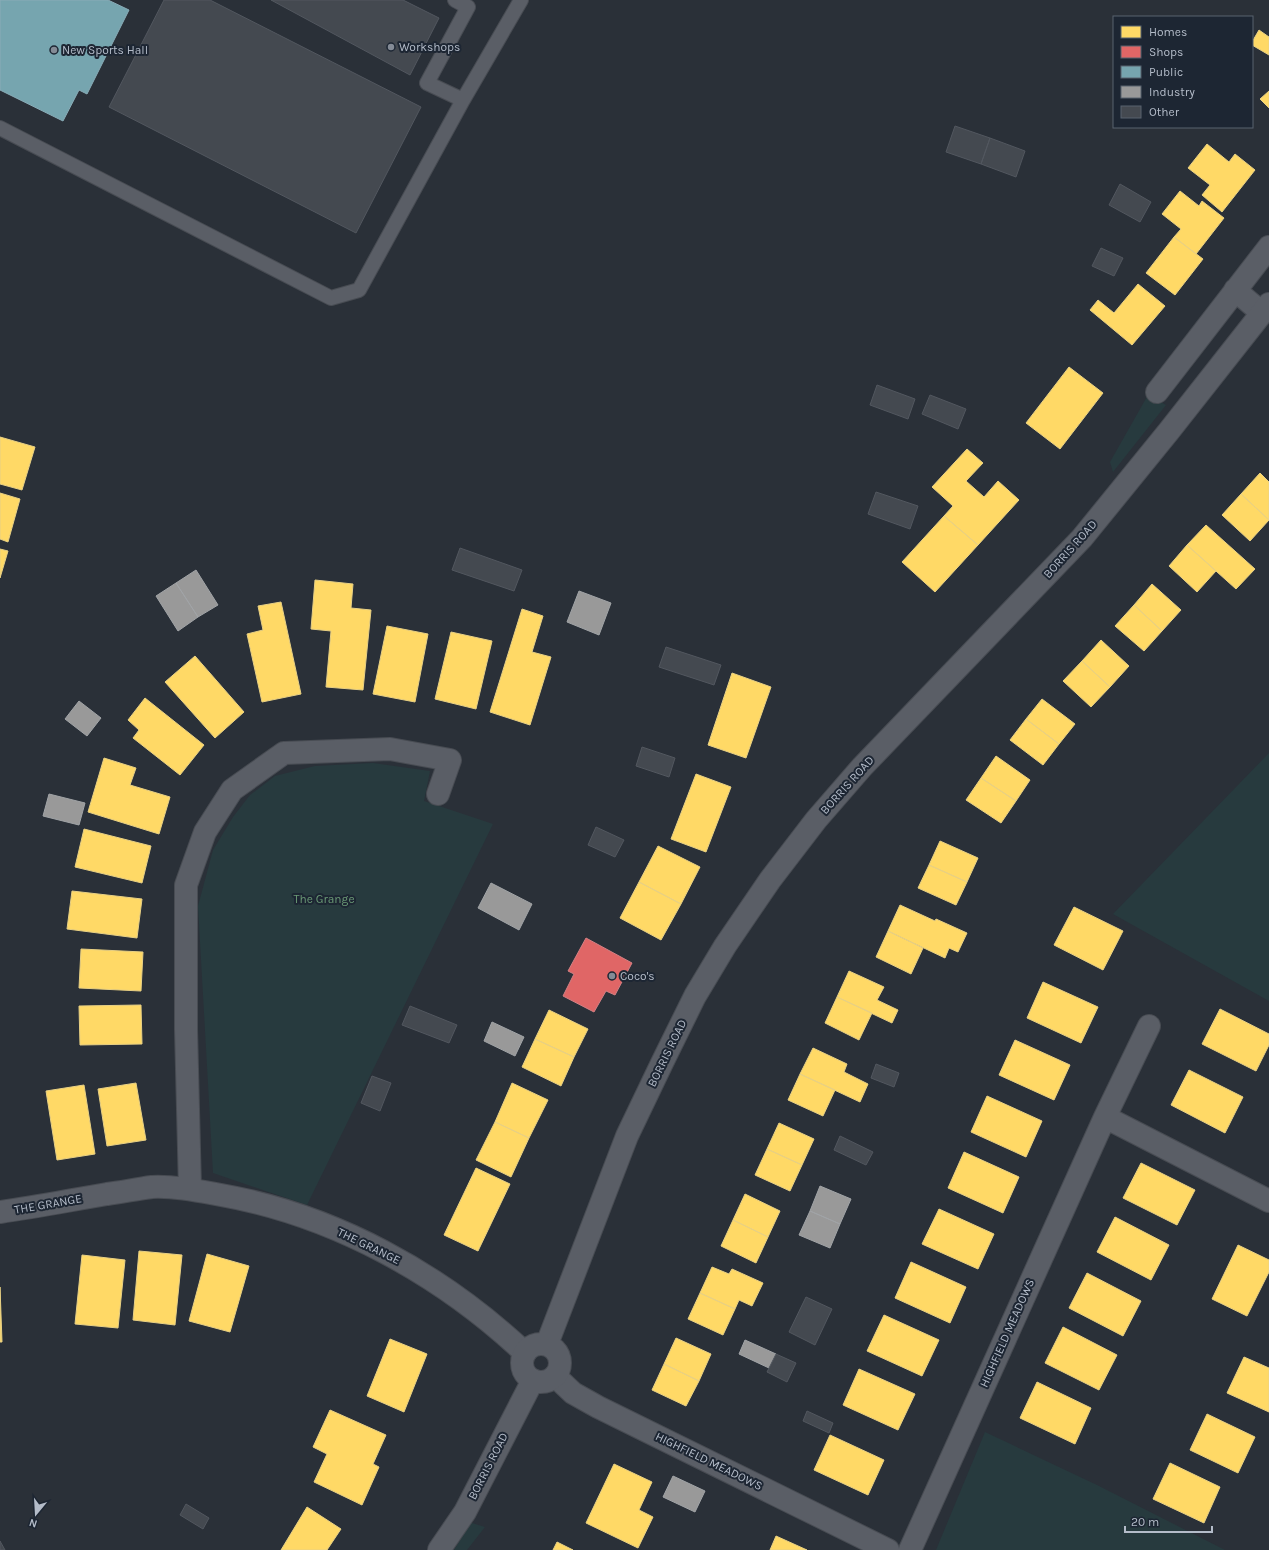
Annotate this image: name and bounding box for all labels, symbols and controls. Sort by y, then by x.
legend [1113,16,1253,128]
text: Homes [1149,25,1187,39]
place label: Workshops [399,40,460,54]
marker: Workshops [386,42,396,52]
place label: New Sports Hall [62,43,148,57]
marker: New Sports Hall [49,45,59,55]
text: Shops [1149,45,1183,59]
text: Public [1149,65,1183,79]
text: Industry [1149,85,1195,99]
text: Other [1149,105,1180,119]
street label: BORRIS ROAD [1040,517,1100,581]
street label: BORRIS ROAD [817,753,877,817]
park label: The Grange [293,892,355,906]
place label: Coco's [620,969,655,983]
marker: Coco's [607,971,617,981]
street label: BORRIS ROAD [645,1017,689,1089]
street label: THE GRANGE [13,1191,83,1217]
street label: THE GRANGE [335,1225,403,1267]
street label: HIGHFIELD MEADOWS [977,1277,1037,1389]
street label: HIGHFIELD MEADOWS [653,1429,765,1493]
street label: BORRIS ROAD [465,1430,511,1502]
north arrow [16,1494,56,1534]
scale bar [1125,1508,1212,1534]
text: 20 m [1131,1515,1159,1529]
text: N [27,1516,39,1530]

